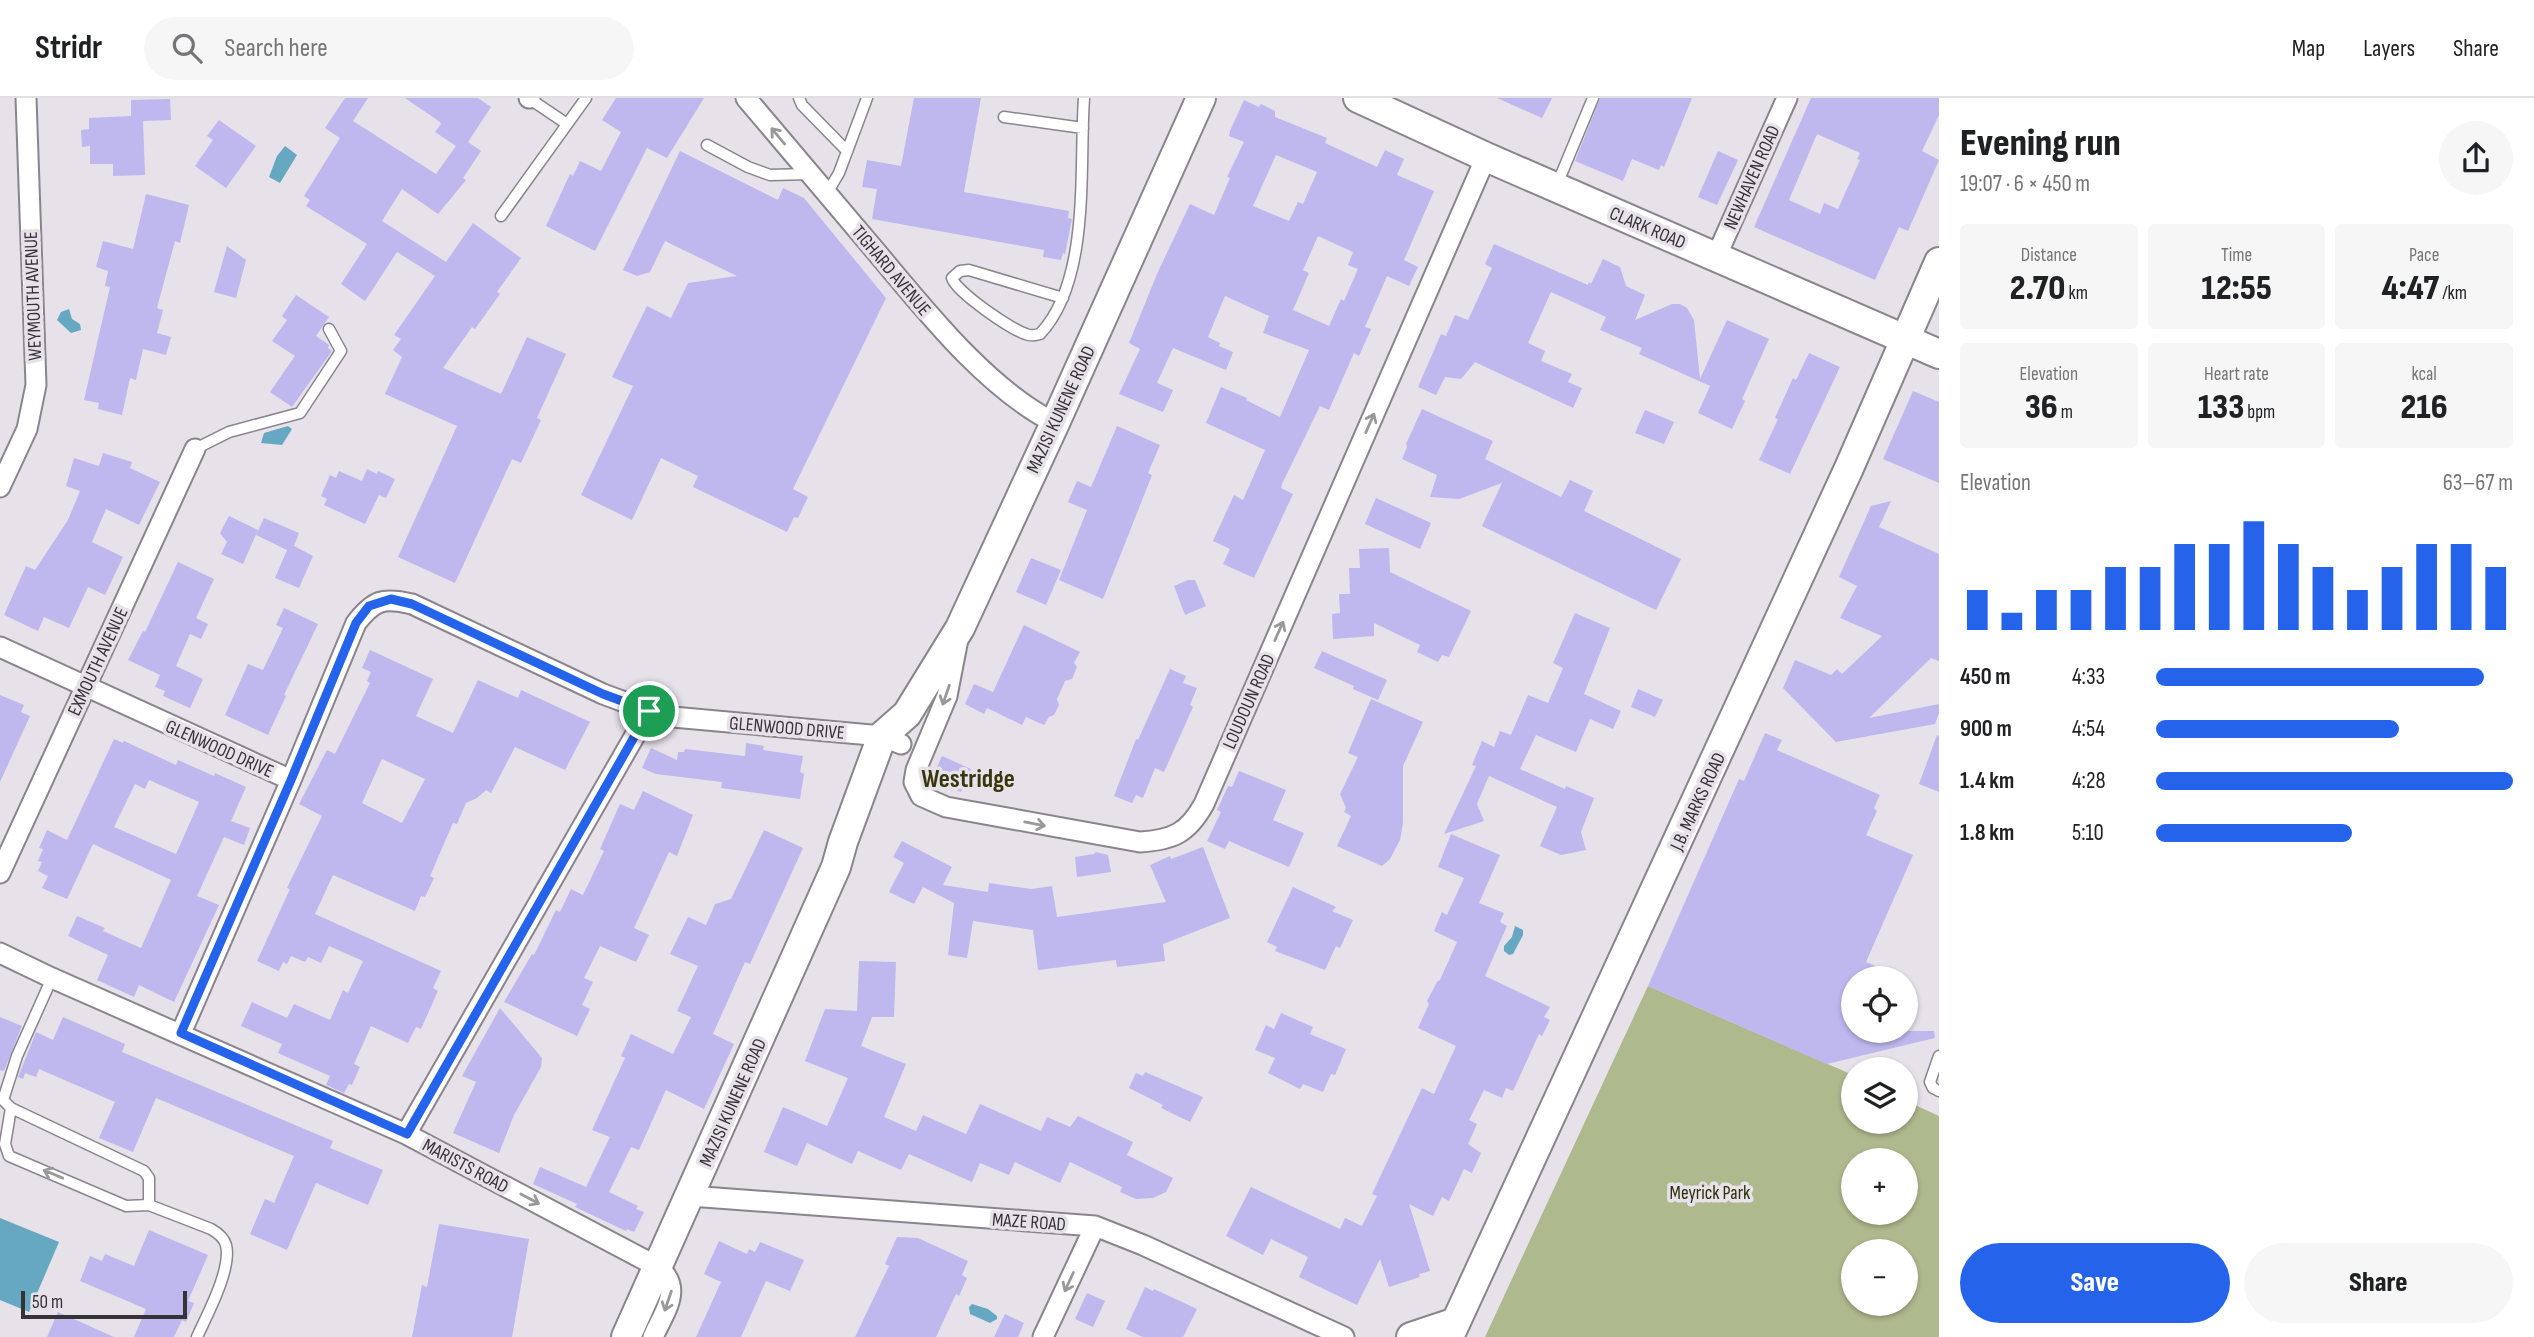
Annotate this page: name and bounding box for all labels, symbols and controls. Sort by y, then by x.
search box [144,17,634,80]
text: Stridr [35,28,102,68]
icon: search [168,29,206,67]
text: Search here [224,33,328,64]
text: Map [2292,34,2325,63]
text: Layers [2363,34,2415,63]
text: Share [2453,34,2499,63]
text: Evening run [1960,121,2121,166]
button: share [2439,121,2513,195]
street label: NEWHAVEN ROAD [1719,122,1786,233]
one-way arrow [770,127,786,145]
text: 19:07 · 6 × 450 m [1960,170,2090,198]
street label: CLARK ROAD [1606,202,1689,255]
street label: TIGHARD AVENUE [846,221,935,321]
street label: WEYMOUTH AVENUE [20,231,47,361]
text: Distance [2021,244,2077,267]
text: Time [2221,244,2252,267]
text: Pace [2409,244,2439,267]
text: 2.70 [2010,267,2065,310]
text: 12:55 [2201,267,2272,310]
text: 4:47 [2381,267,2439,310]
text: km [2065,282,2088,305]
text: /km [2439,282,2467,305]
street label: MAZISI KUNENE ROAD [1022,342,1101,477]
text: Elevation [2020,363,2078,386]
text: Heart rate [2204,363,2269,386]
text: kcal [2412,363,2437,386]
text: 36 [2025,386,2058,429]
text: 133 [2198,386,2244,429]
text: 216 [2401,386,2448,429]
text: m [2058,401,2073,424]
text: bpm [2244,401,2275,424]
one-way arrow [1364,413,1377,434]
text: Elevation [1960,469,2031,497]
text: 63–67 m [2443,469,2513,497]
street label: EXMOUTH AVENUE [63,604,134,720]
one-way arrow [1273,621,1286,643]
street label: LOUDOUN ROAD [1218,650,1281,753]
text: 450 m [1960,663,2011,691]
text: 4:33 [2072,663,2105,691]
pin [619,681,679,741]
one-way arrow [939,683,951,705]
icon: arrive [630,692,668,730]
street label: GLENWOOD DRIVE [728,712,846,745]
street label: GLENWOOD DRIVE [162,715,277,783]
text: 900 m [1960,715,2012,743]
text: 4:54 [2072,715,2105,743]
street label: J.B. MARKS ROAD [1665,749,1731,855]
district label: Westridge [921,764,1015,795]
text: 1.4 km [1960,767,2014,795]
text: 4:28 [2072,767,2106,795]
one-way arrow [1023,817,1046,831]
text: 1.8 km [1960,819,2014,847]
text: 5:10 [2072,819,2104,847]
map controls [1841,966,1918,1316]
button: locate [1841,966,1918,1043]
street label: MAZISI KUNENE ROAD [695,1035,772,1170]
button: layers [1841,1057,1918,1134]
street label: MARISTS ROAD [418,1134,512,1199]
button: + [1841,1148,1918,1225]
one-way arrow [43,1167,64,1180]
park label: Meyrick Park [1670,1182,1751,1205]
one-way arrow [519,1193,540,1206]
street label: MAZE ROAD [991,1208,1067,1237]
button: − [1841,1239,1918,1316]
button: Save [1960,1243,2230,1323]
button: Share [2244,1243,2513,1323]
one-way arrow [1062,1271,1075,1292]
scale bar [21,1288,187,1320]
one-way arrow [661,1289,673,1311]
text: 50 m [32,1291,63,1314]

